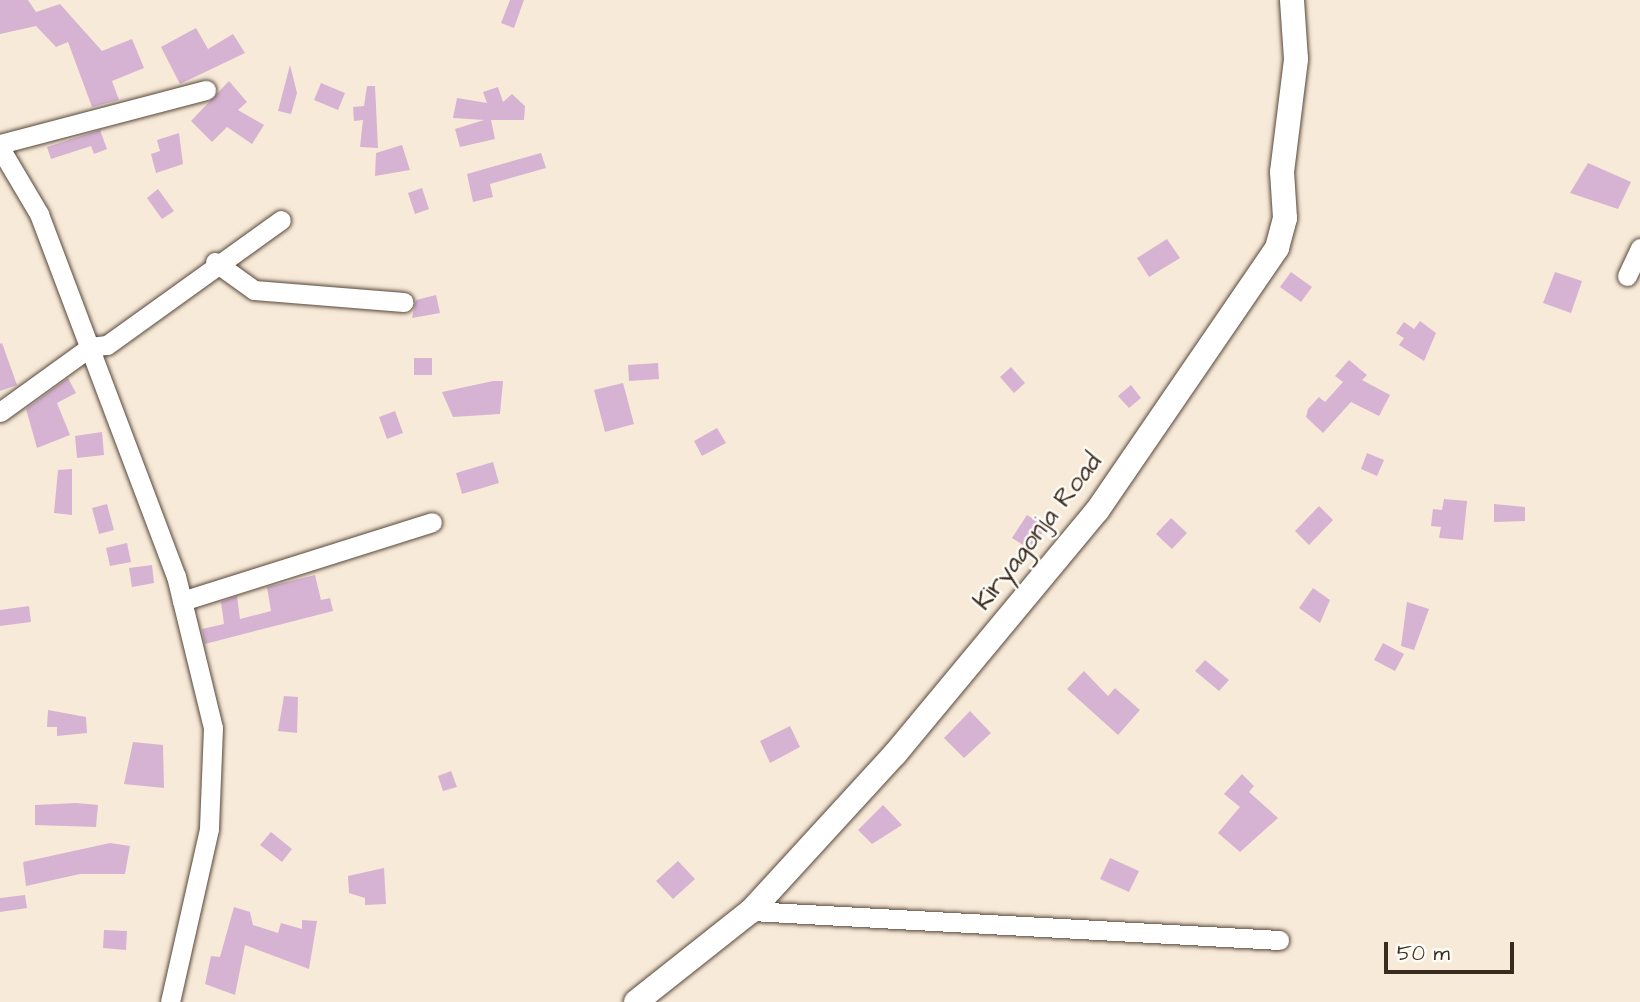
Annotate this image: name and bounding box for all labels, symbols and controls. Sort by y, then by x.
street label: Kiryagonja Road [967,447,1109,617]
scale bar [1388,928,1518,972]
text: 50 m [1397,939,1450,968]

